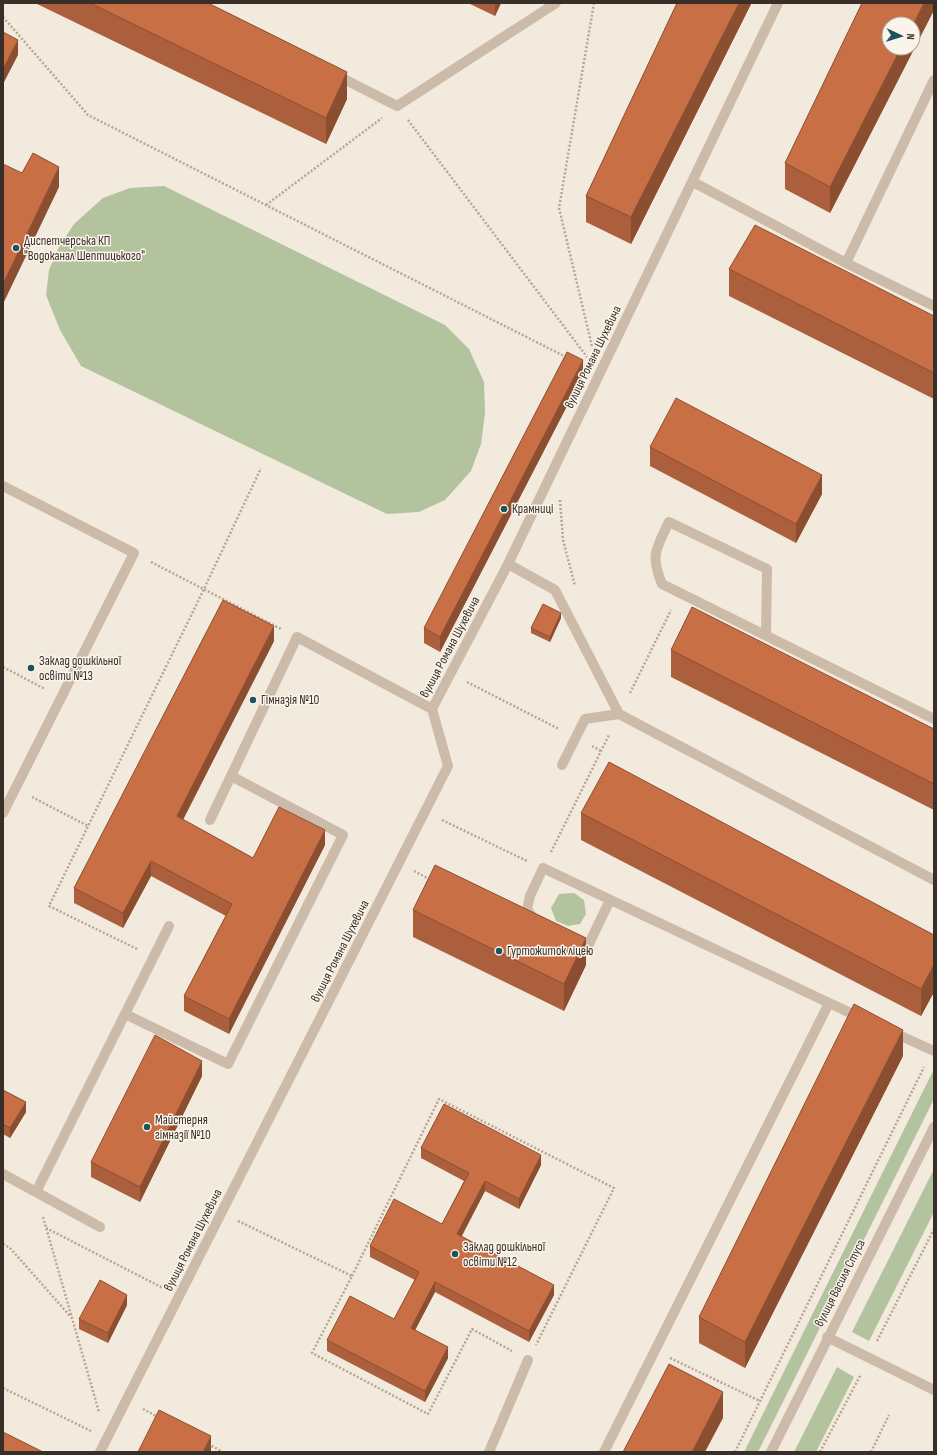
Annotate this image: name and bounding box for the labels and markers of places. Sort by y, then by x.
place label: Диспетчерська КП "Водоканал Шептицького" [24,233,145,264]
marker: Диспетчерська КП "Водоканал Шептицького" [11,243,21,253]
place label: Крамниці [512,501,553,517]
marker: Крамниці [499,504,509,514]
place label: Заклад дошкільної освіти №13 [39,653,122,684]
marker: Заклад дошкільної освіти №13 [26,663,36,673]
place label: Гімназія №10 [261,692,319,708]
marker: Гімназія №10 [248,695,258,705]
place label: Гуртожиток ліцею [507,943,593,959]
marker: Гуртожиток ліцею [494,946,504,956]
place label: Майстерня гімназії №10 [155,1112,211,1143]
marker: Майстерня гімназії №10 [142,1122,152,1132]
place label: Заклад дошкільної освіти №12 [463,1239,546,1270]
marker: Заклад дошкільної освіти №12 [450,1249,460,1259]

